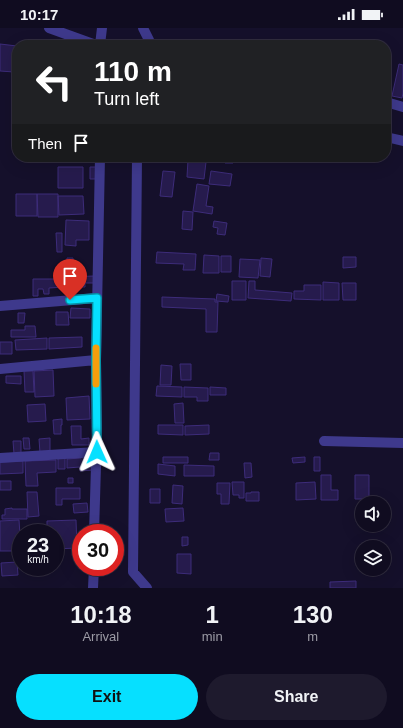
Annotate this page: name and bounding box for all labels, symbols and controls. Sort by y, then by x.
text: 10:17 [20,6,58,23]
icon: left [28,56,80,108]
text: 110 m [94,56,172,87]
text: Turn left [94,89,159,109]
icon: arrive [70,132,92,154]
text: Then [28,135,62,152]
pin [53,259,87,300]
icon: arrive [59,265,81,287]
position arrow [76,431,118,473]
map controls [355,496,391,576]
button: sound [355,496,391,532]
speed limit sign: 30 [72,524,124,576]
text: 23 [27,534,49,556]
button: layers [355,540,391,576]
text: km/h [27,554,49,565]
text: 10:18 [70,601,132,628]
text: 1 [205,601,219,628]
text: 130 [293,601,333,628]
text: Arrival [82,629,119,644]
text: min [202,629,223,644]
text: m [307,629,318,644]
button: Exit [16,674,198,720]
button: Share [206,674,387,720]

